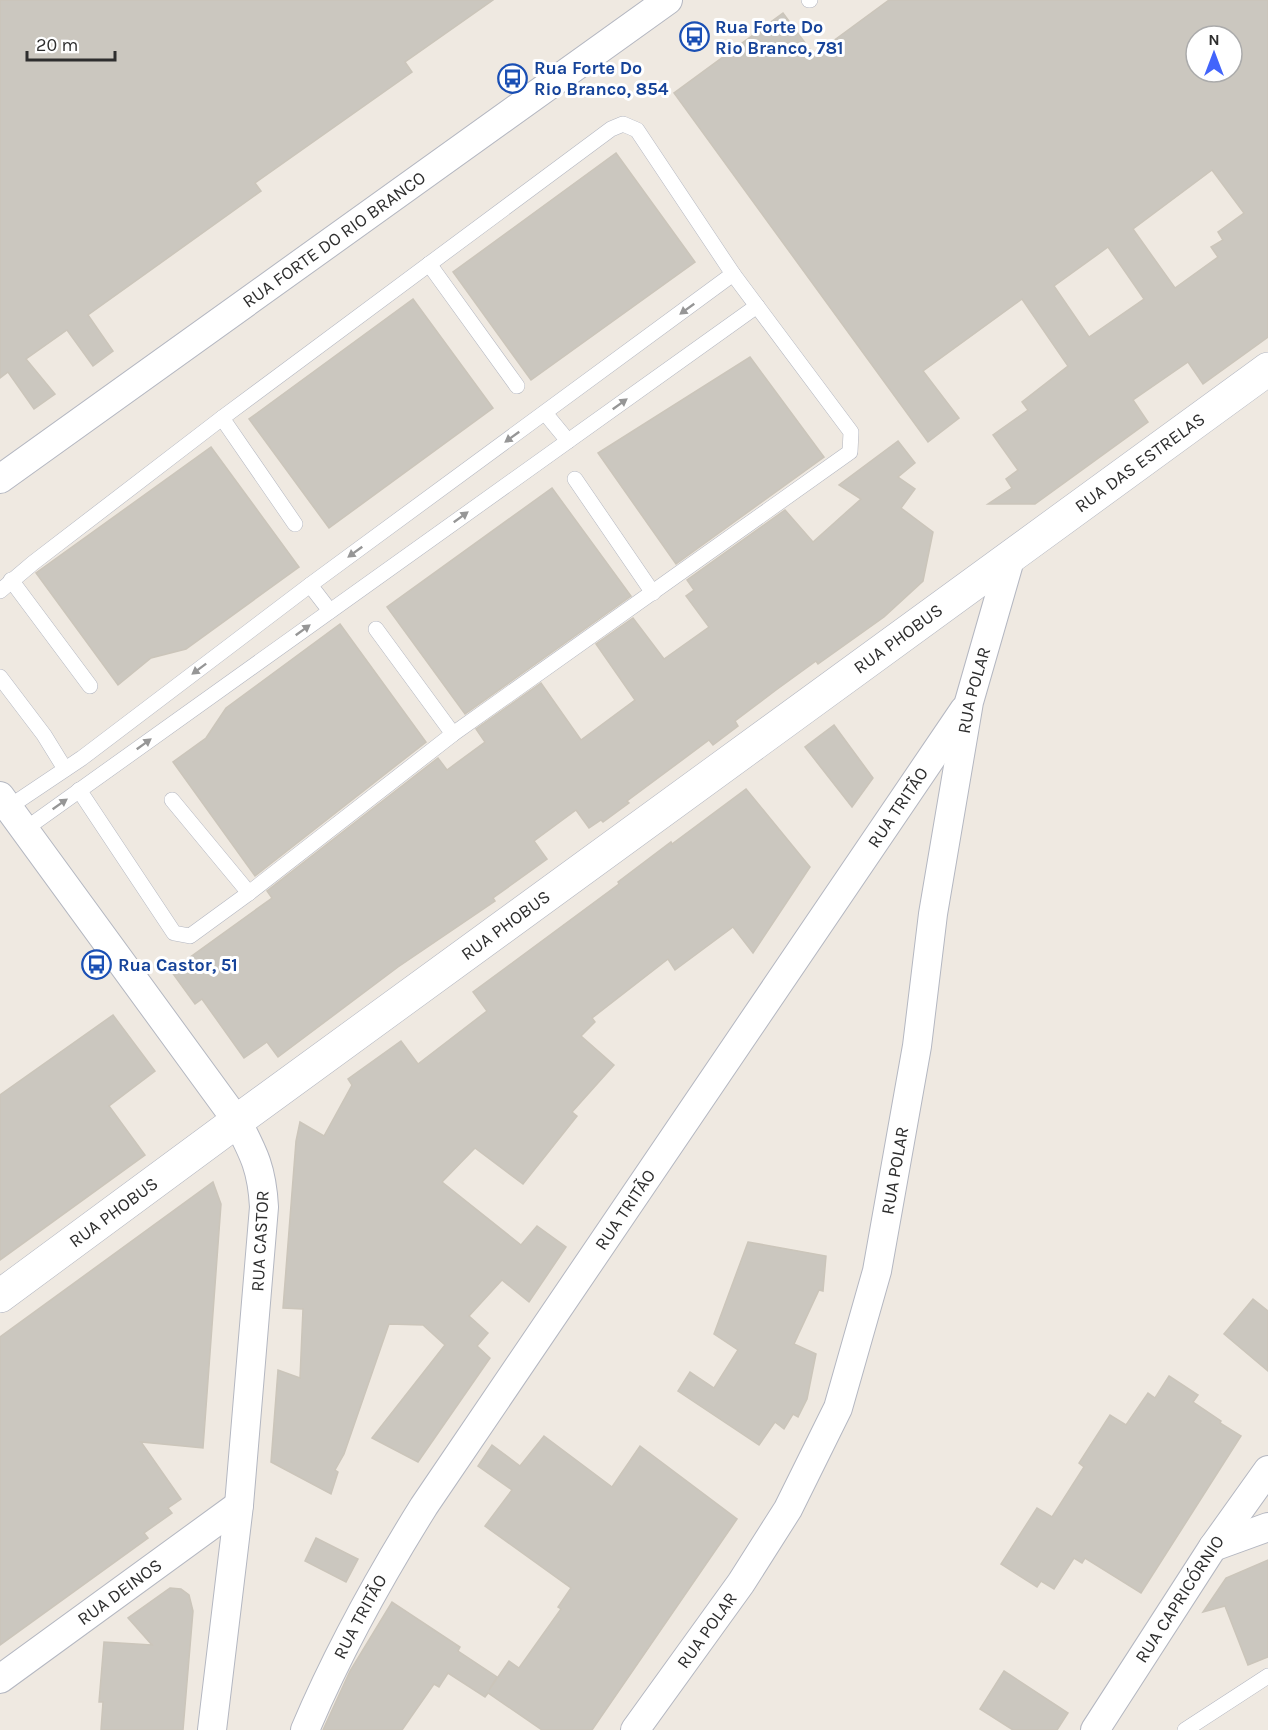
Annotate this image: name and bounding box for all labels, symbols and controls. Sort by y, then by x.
place label: Rua Forte Do Rio Branco, 781 [715,16,844,59]
bus stop icon: Rua Forte Do Rio Branco, 781 [678,21,710,53]
scale bar [27,24,116,62]
north arrow [1184,24,1244,84]
text: N [1208,30,1220,49]
text: 20 m [36,34,78,56]
place label: Rua Forte Do Rio Branco, 854 [534,57,669,100]
bus stop icon: Rua Forte Do Rio Branco, 854 [497,62,529,94]
street label: RUA FORTE DO RIO BRANCO [238,166,430,313]
one-way arrow [679,303,695,315]
one-way arrow [612,398,628,410]
street label: RUA DAS ESTRELAS [1070,408,1209,517]
one-way arrow [505,430,520,442]
one-way arrow [453,511,469,523]
one-way arrow [348,546,364,558]
street label: RUA PHOBUS [849,599,947,679]
one-way arrow [294,624,310,636]
street label: RUA POLAR [953,644,995,735]
one-way arrow [192,663,208,675]
one-way arrow [136,738,152,750]
street label: RUA TRITÃO [863,763,933,852]
one-way arrow [52,798,68,810]
street label: RUA PHOBUS [457,885,554,965]
bus stop icon: Rua Castor, 51 [81,949,113,981]
place label: Rua Castor, 51 [118,954,238,976]
street label: RUA POLAR [876,1125,913,1216]
street label: RUA TRITÃO [590,1165,660,1254]
street label: RUA PHOBUS [65,1172,162,1252]
street label: RUA CASTOR [246,1190,274,1292]
street label: RUA CAPRICÓRNIO [1130,1531,1229,1667]
street label: RUA DEINOS [73,1554,166,1630]
street label: RUA TRITÃO [328,1570,392,1663]
street label: RUA POLAR [672,1588,742,1673]

